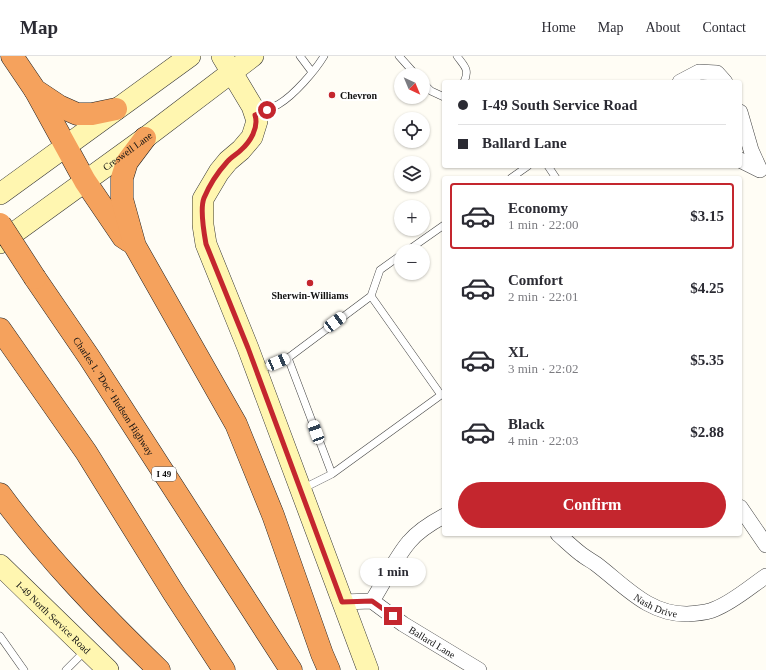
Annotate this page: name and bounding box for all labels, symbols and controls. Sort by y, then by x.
text: Map [20,17,58,38]
text: Home [542,20,576,35]
text: Map [598,20,623,35]
text: About [645,20,680,35]
text: Contact [702,20,746,35]
north arrow [394,68,430,104]
map controls [394,68,430,280]
marker: Chevron [327,90,337,100]
place label: Chevron [340,90,377,101]
text: I-49 South Service Road [482,97,637,113]
route start [258,101,276,119]
button: locate [394,112,430,148]
street label: Creswell Lane [100,129,154,172]
text: Ballard Lane [482,135,567,151]
button: layers [394,156,430,192]
icon: car [460,198,496,234]
button: + [394,200,430,236]
text: Economy [508,200,568,216]
text: $3.15 [690,208,724,224]
text: 1 min · 22:00 [508,217,578,232]
button: − [394,244,430,280]
icon: car [460,270,496,306]
text: Comfort [508,272,563,288]
marker: Sherwin-Williams [305,278,315,288]
text: $4.25 [690,280,724,296]
text: 2 min · 22:01 [508,289,578,304]
place label: Sherwin-Williams [271,290,349,301]
car [322,310,348,334]
street label: Charles I. "Doc" Hudson Highway [71,335,156,457]
icon: car [460,342,496,378]
text: XL [508,344,529,360]
car [265,352,291,372]
text: $5.35 [690,352,724,368]
text: 3 min · 22:02 [508,361,578,376]
icon: car [460,414,496,450]
text: Black [508,416,545,432]
car [306,419,326,445]
text: $2.88 [690,424,724,440]
text: 4 min · 22:03 [508,433,578,448]
road number: I 49 [152,467,176,481]
button: Confirm [458,482,726,528]
callout: 1 min [360,558,426,586]
text: 1 min [377,564,409,579]
street label: I-49 North Service Road [15,579,93,656]
street label: Nash Drive [632,591,679,619]
route end [384,607,402,625]
street label: Ballard Lane [407,624,458,660]

